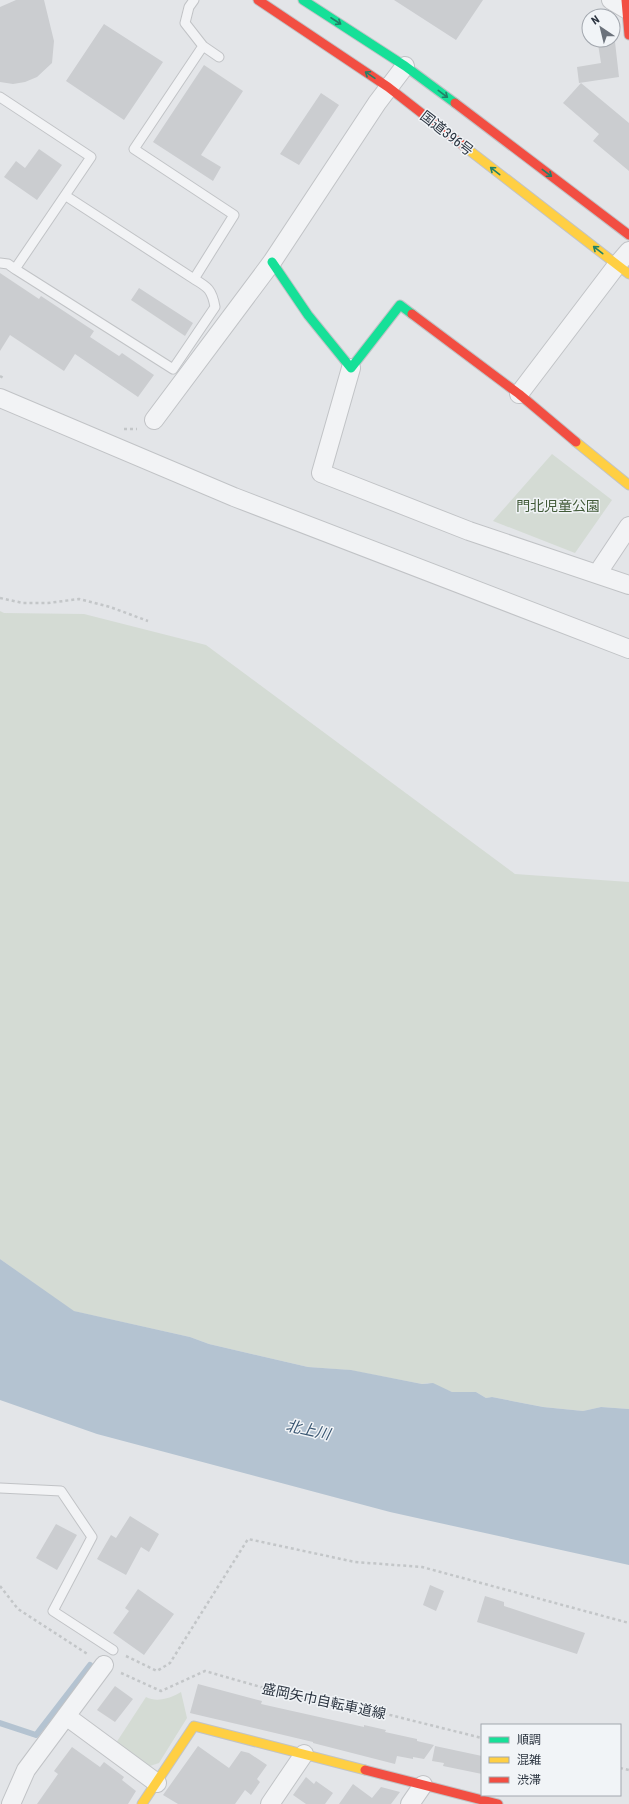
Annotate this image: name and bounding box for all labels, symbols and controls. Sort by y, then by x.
north arrow [581,8,621,48]
text: N [589,13,602,27]
one-way arrow [330,17,341,25]
one-way arrow [364,71,375,79]
one-way arrow [438,90,449,99]
street label: 国道396号 [417,107,477,159]
one-way arrow [490,166,501,175]
one-way arrow [541,168,552,177]
one-way arrow [593,246,604,255]
park label: 門北児童公園 [516,498,600,514]
water label: 北上川 [284,1417,334,1444]
street label: 盛岡矢巾自転車道線 [261,1680,387,1722]
legend [481,1724,621,1796]
text: 順調 [517,1733,541,1747]
text: 混雑 [517,1753,541,1767]
text: 渋滞 [517,1773,541,1787]

